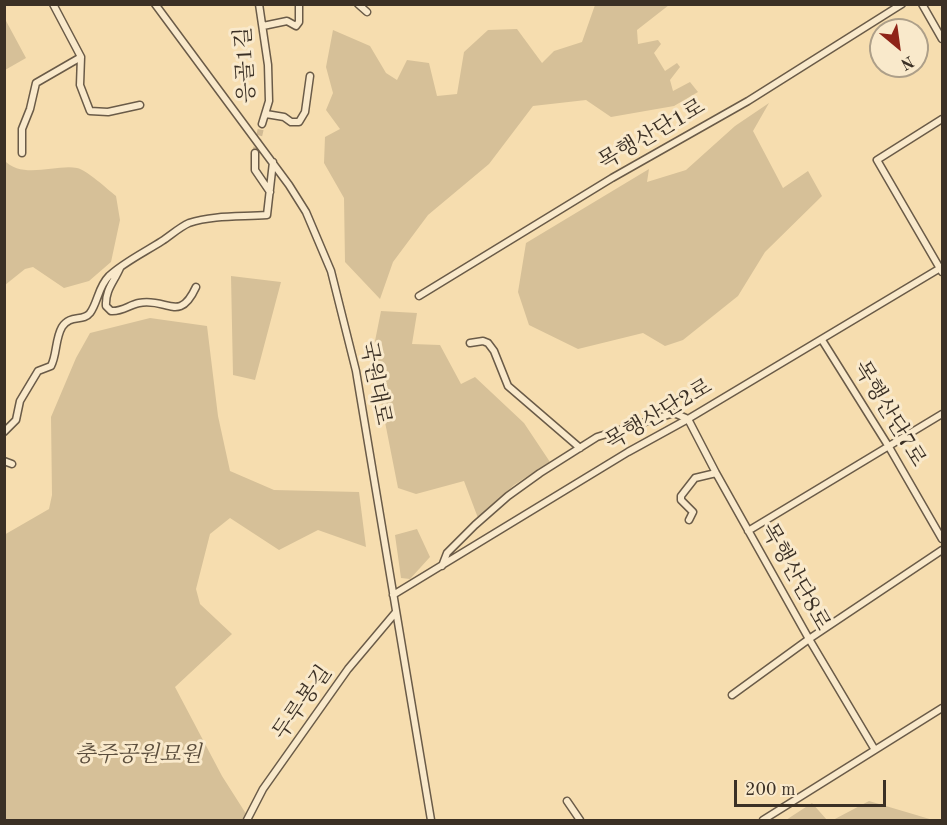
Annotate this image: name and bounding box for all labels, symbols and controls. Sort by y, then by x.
north arrow [869,18,929,78]
street label: 응골1길 [231,26,261,104]
text: N [898,52,916,72]
street label: 목행산단1로 [594,94,710,176]
street label: 국원대로 [354,339,396,427]
street label: 목행산단7로 [847,356,931,472]
street label: 목행산단2로 [601,374,717,456]
street label: 목행산단8로 [755,519,835,635]
street label: 두루봉길 [268,661,338,745]
park label: 충주공원묘원 [74,742,202,768]
scale bar [737,768,888,806]
text: 200 m [745,781,796,799]

